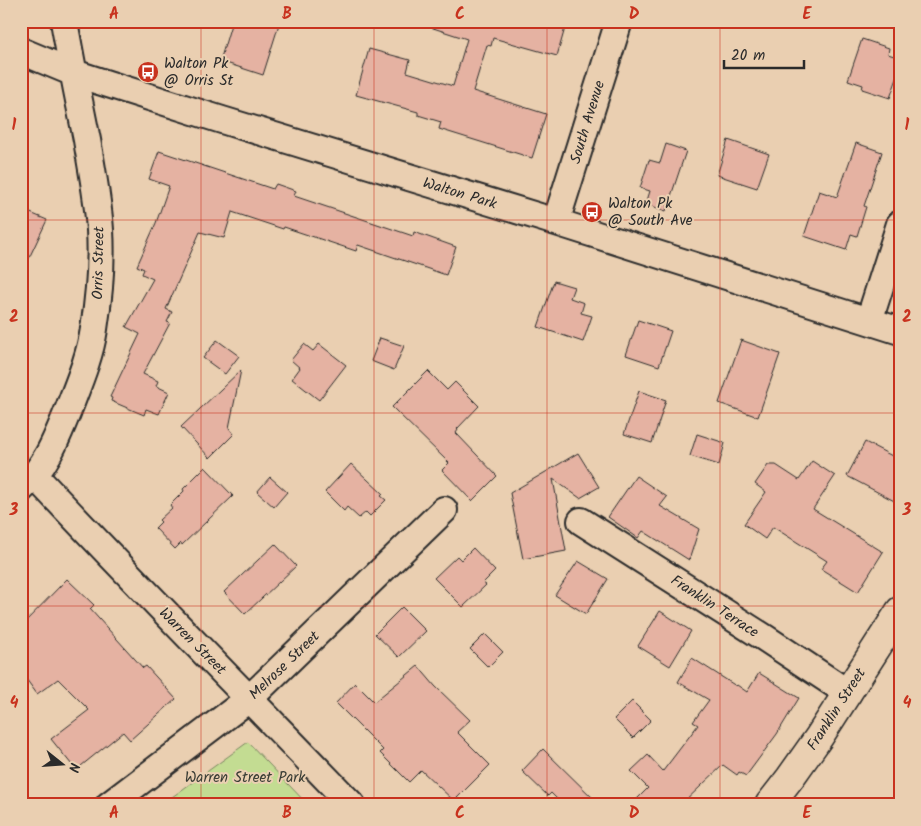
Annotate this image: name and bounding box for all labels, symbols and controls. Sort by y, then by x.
text: A [109,2,119,27]
text: B [282,2,292,27]
text: C [455,2,465,27]
text: D [629,2,640,27]
text: E [803,2,813,27]
scale bar [724,38,804,70]
text: 20 m [731,44,765,68]
place label: Walton Pk @ Orris St [164,52,234,93]
bus stop icon: Walton Pk @ Orris St [136,60,160,84]
street label: South Avenue [564,77,612,167]
text: 1 [12,113,17,138]
text: 1 [905,113,910,138]
street label: Walton Park [420,171,501,217]
place label: Walton Pk @ South Ave [608,192,693,233]
bus stop icon: Walton Pk @ South Ave [580,200,604,224]
street label: Orris Street [86,226,112,300]
text: 2 [9,305,19,330]
text: 2 [902,305,912,330]
text: 3 [9,498,19,523]
text: 3 [902,498,912,523]
street label: Franklin Terrace [665,569,764,645]
street label: Warren Street [153,602,232,681]
street label: Melrose Street [244,625,326,706]
street label: Franklin Street [801,663,873,756]
text: 4 [10,691,19,716]
text: 4 [903,691,912,716]
north arrow [38,738,88,788]
text: N [62,760,85,775]
park label: Warren Street Park [185,766,306,790]
text: A [109,801,119,826]
text: B [282,801,292,826]
text: C [455,801,465,826]
text: D [629,801,640,826]
text: E [803,801,813,826]

